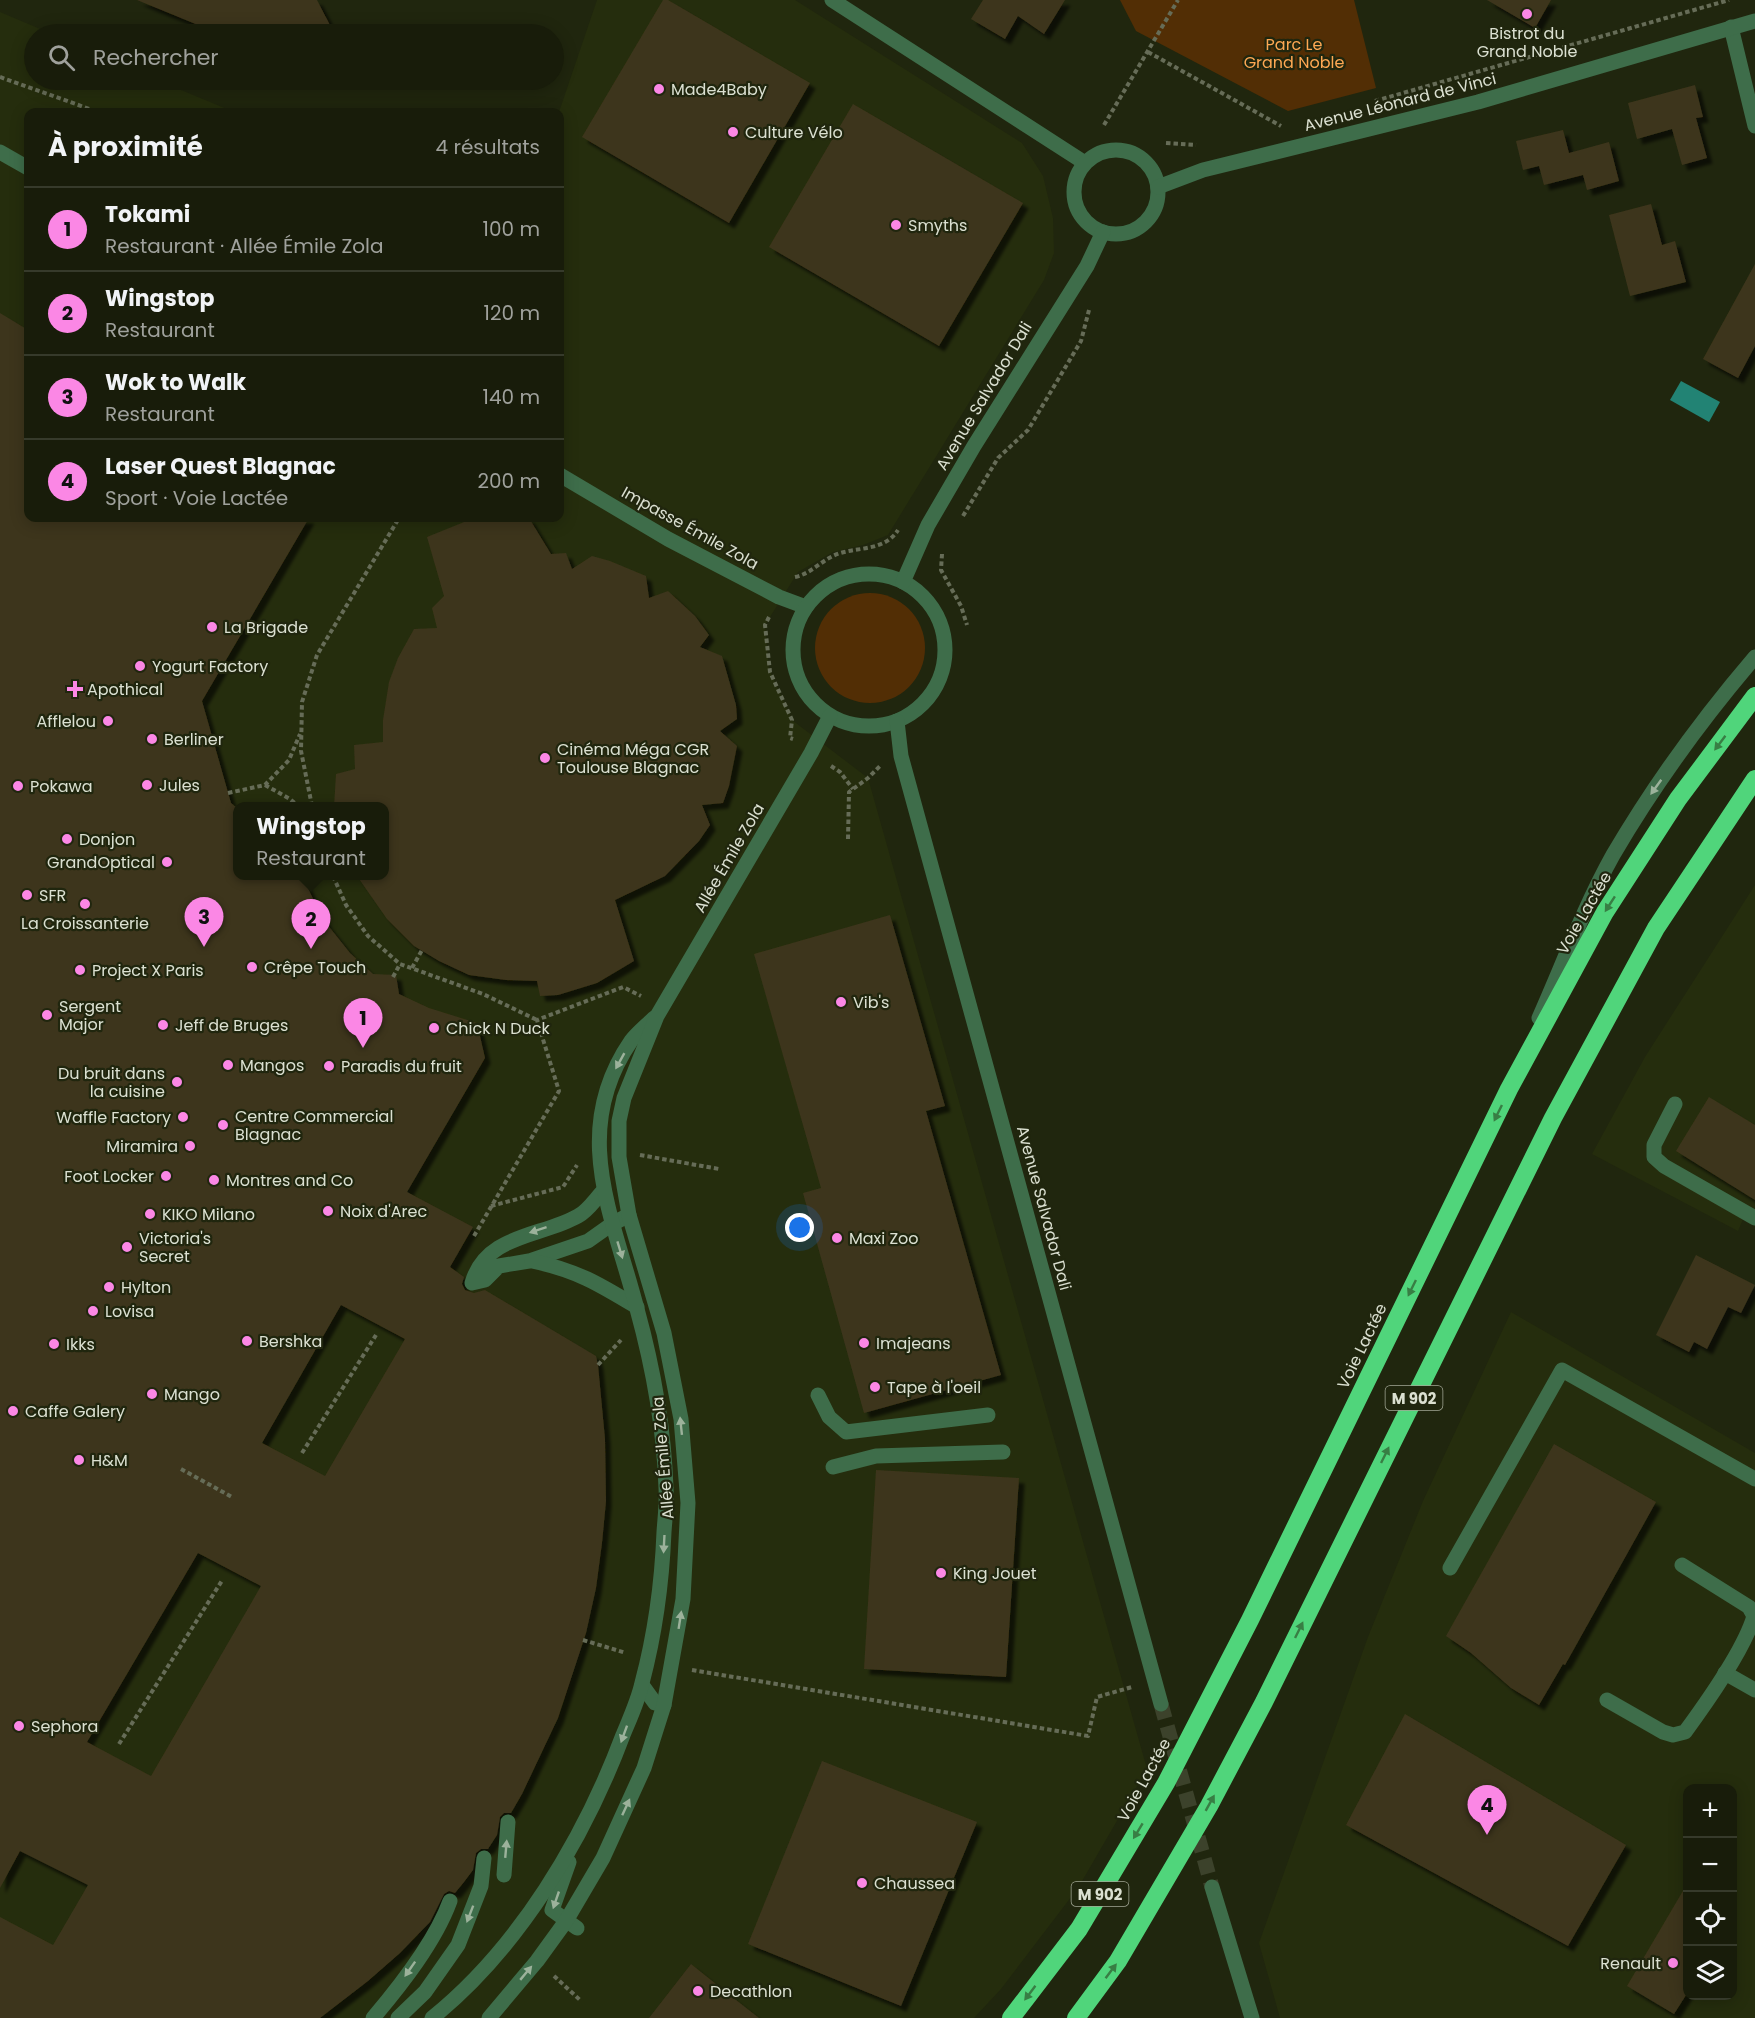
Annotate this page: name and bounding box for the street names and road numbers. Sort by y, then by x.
street label: Avenue Léonard de Vinci [1302,67,1498,137]
street label: Avenue Salvador Dali [930,317,1038,475]
street label: Impasse Émile Zola [617,481,763,575]
street label: Allée Émile Zola [688,799,770,917]
street label: Voie Lactée [1551,867,1617,959]
street label: Avenue Salvador Dali [1011,1123,1077,1293]
street label: Voie Lactée [1331,1299,1393,1393]
road number: M 902 [1386,1386,1442,1410]
street label: Allée Émile Zola [646,1396,680,1520]
street label: Voie Lactée [1112,1734,1176,1826]
road number: M 902 [1072,1882,1128,1906]

